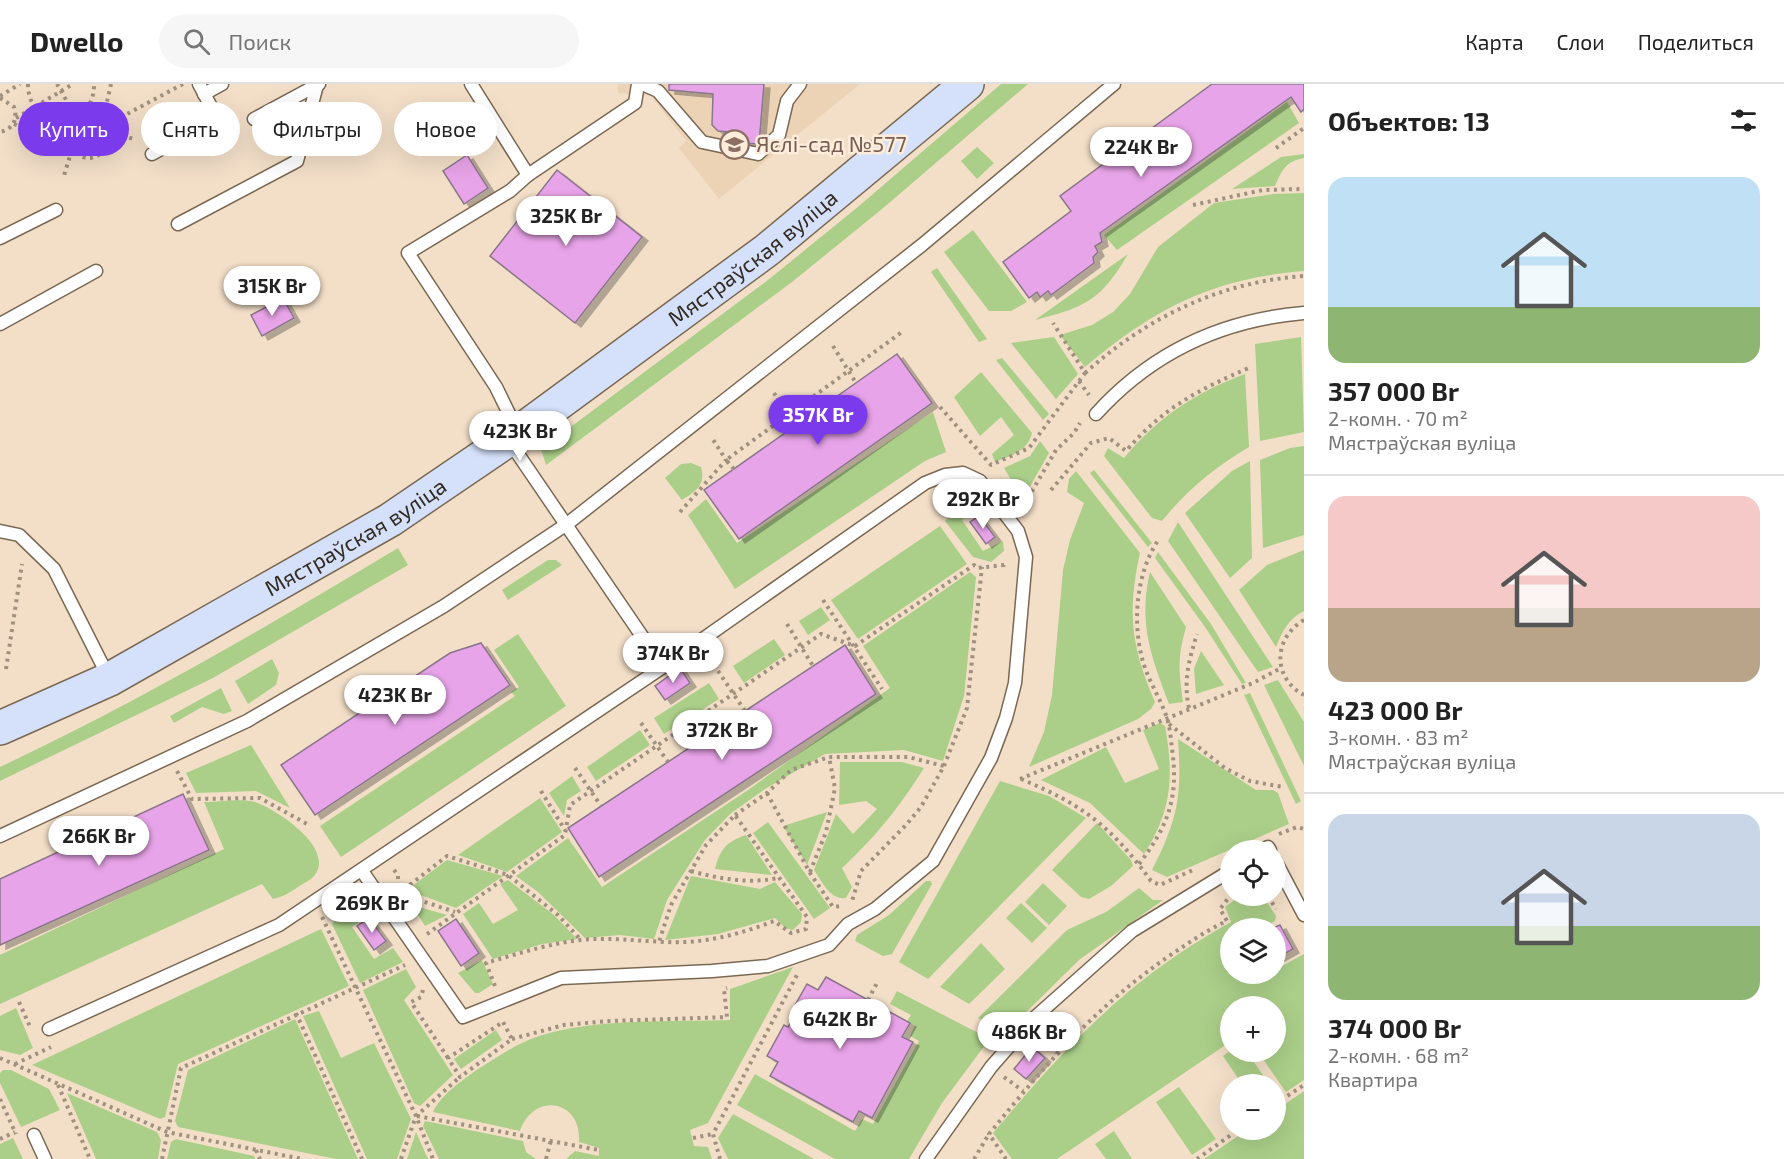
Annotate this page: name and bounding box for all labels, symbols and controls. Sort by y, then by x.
search box [159,14,579,68]
text: Dwello [30,24,123,58]
icon: search [180,25,213,58]
text: Поиск [228,28,291,54]
text: Карта [1465,29,1524,54]
text: Слои [1557,29,1605,54]
text: Поделиться [1638,29,1754,54]
chip: Купить [18,102,129,156]
chip: Снять [141,102,240,156]
chip: Фильтры [252,102,382,156]
chip: Новое [394,102,497,156]
icon: filters [1727,104,1760,137]
text: Объектов: 13 [1328,105,1490,136]
pin: 224K Br [1086,127,1196,178]
school or university icon: Яслі-сад №577 [719,128,751,160]
place label: Яслі-сад №577 [756,130,907,156]
text: 224K Br [1104,134,1178,158]
street label: Мястраўская вуліца [662,183,842,331]
pin: 325K Br [511,196,621,247]
text: 325K Br [530,203,602,227]
icon: home [1490,216,1598,324]
pin: 315K Br [217,266,327,317]
text: 315K Br [237,273,307,297]
text: 357 000 Br [1328,375,1459,406]
pin: 357K Br [763,395,873,446]
text: 357K Br [782,402,854,426]
text: 2-комн. · 70 m² [1328,406,1468,430]
pin: 423K Br [465,411,575,462]
text: 423K Br [483,418,557,442]
text: Мястраўская вуліца [1328,430,1516,454]
street label: Мястраўская вуліца [260,472,451,601]
pin: 292K Br [928,479,1038,530]
text: 292K Br [946,486,1020,510]
icon: home [1490,535,1598,643]
pin: 374K Br [618,633,728,684]
text: 374K Br [637,640,709,664]
pin: 423K Br [340,675,450,726]
text: 423K Br [358,682,432,706]
text: 423 000 Br [1328,694,1463,725]
pin: 372K Br [667,710,777,761]
text: 372K Br [686,717,758,741]
text: 3-комн. · 83 m² [1328,725,1469,749]
text: Мястраўская вуліца [1328,749,1516,773]
pin: 266K Br [44,816,154,867]
text: 266K Br [62,823,136,847]
map controls [1220,840,1286,1140]
button: locate [1220,840,1286,906]
icon: home [1490,853,1598,961]
pin: 269K Br [317,883,427,934]
text: 269K Br [335,890,409,914]
button: layers [1220,918,1286,984]
button: + [1220,996,1286,1062]
pin: 642K Br [785,999,895,1050]
text: 642K Br [803,1006,877,1030]
pin: 486K Br [974,1012,1084,1063]
text: 374 000 Br [1328,1012,1461,1043]
text: 486K Br [991,1019,1067,1043]
text: 2-комн. · 68 m² [1328,1043,1469,1067]
text: Квартира [1328,1067,1418,1091]
button: − [1220,1074,1286,1140]

